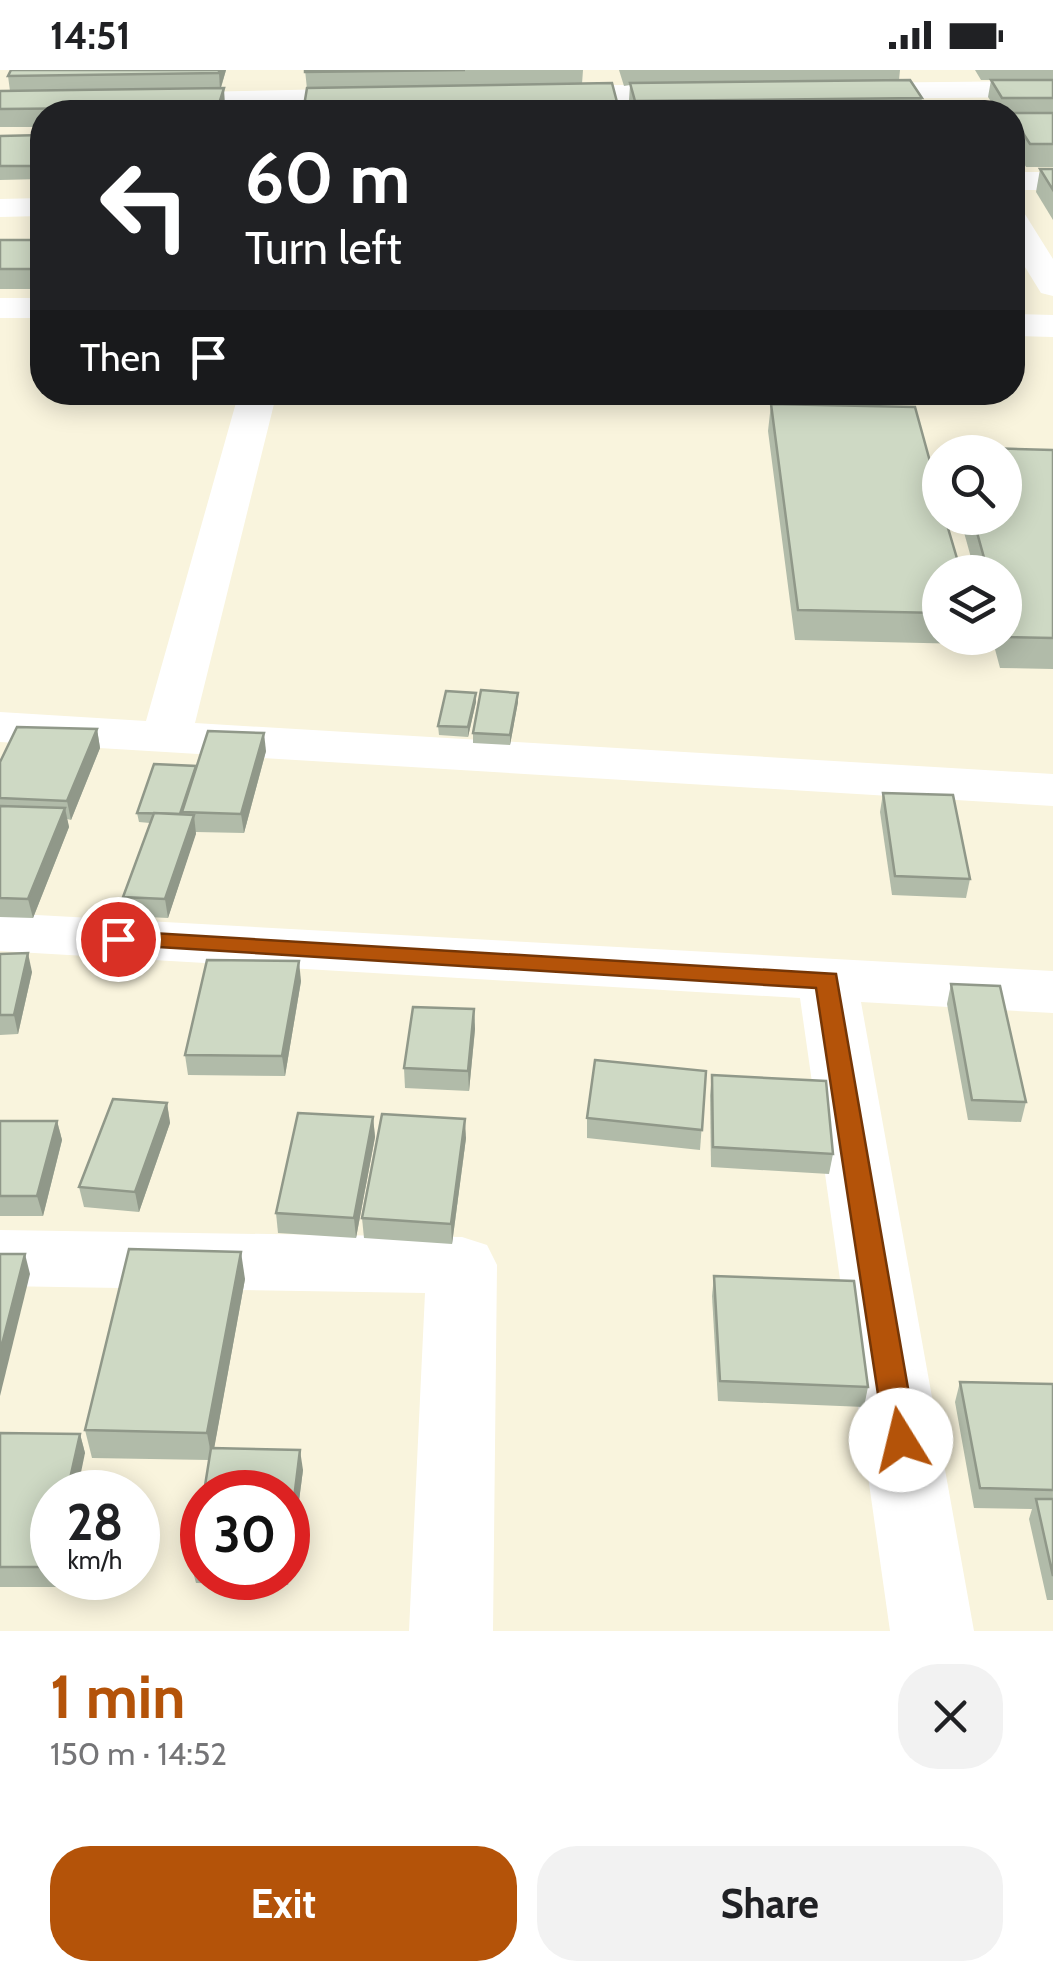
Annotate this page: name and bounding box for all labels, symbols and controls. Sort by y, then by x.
text: 14:51 [50,12,130,59]
text: 60 m [245,135,410,221]
icon: left [80,140,210,270]
text: Turn left [245,221,402,275]
icon: arrive [181,330,236,385]
text: Then [80,334,161,381]
map controls [922,435,1022,655]
button: search [922,435,1022,535]
button: layers [922,555,1022,655]
pin [76,897,161,982]
icon: arrive [91,912,146,967]
position arrow [849,1388,953,1492]
speed limit sign: 30 [180,1470,310,1600]
text: 28 [67,1492,123,1553]
text: km/h [68,1545,122,1575]
text: 1 min [50,1660,185,1733]
button: close [898,1664,1003,1769]
text: 150 m · 14:52 [50,1734,227,1773]
button: Exit [50,1846,517,1961]
button: Share [537,1846,1003,1961]

